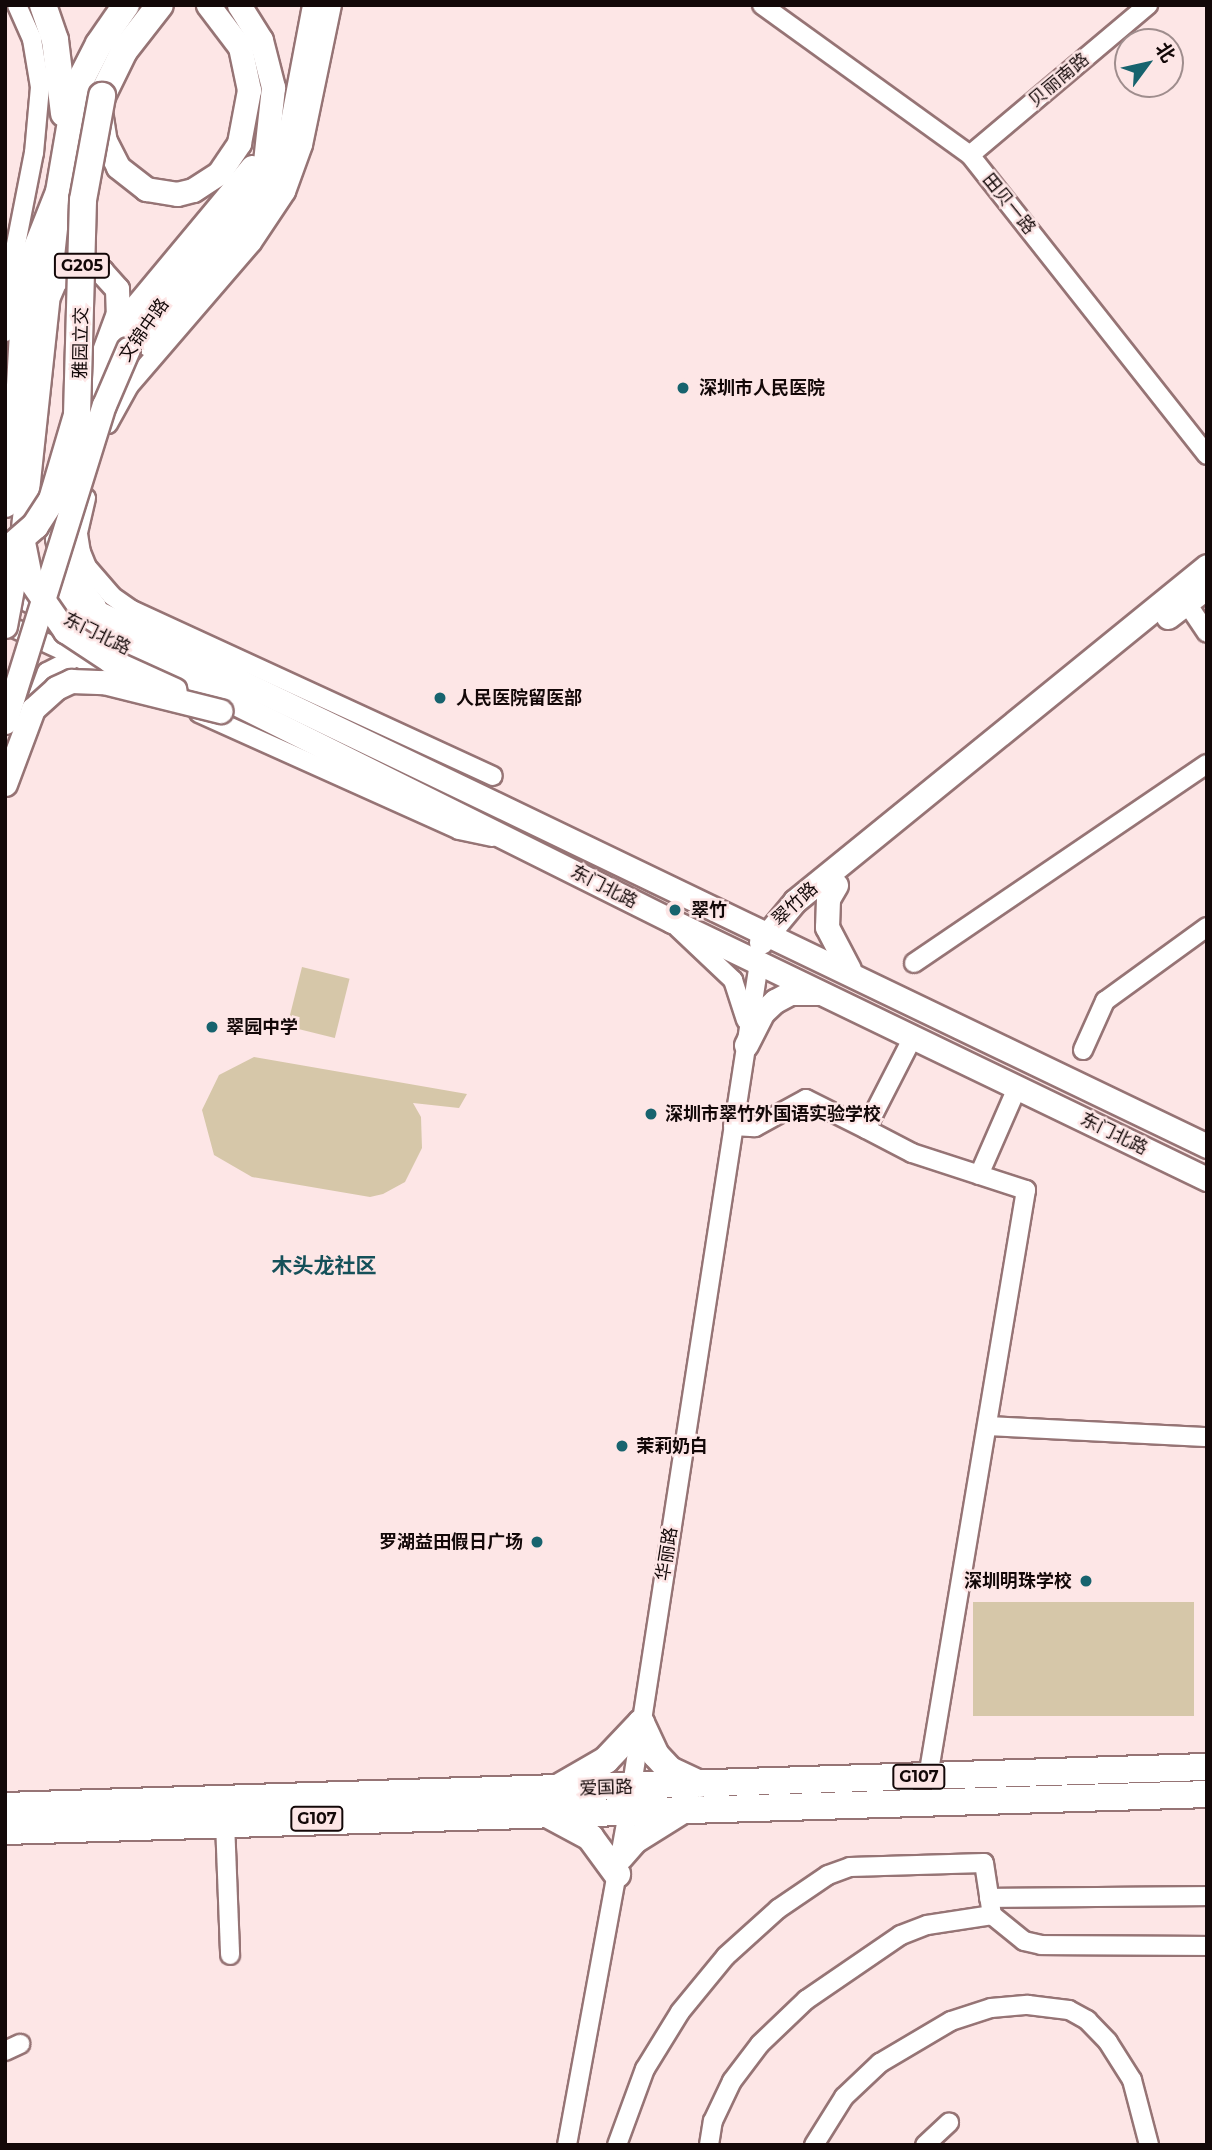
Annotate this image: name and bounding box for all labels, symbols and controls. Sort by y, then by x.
north arrow [1114,28,1184,98]
text: 北 [1151,38,1180,67]
street label: 贝丽南路 [1024,49,1094,111]
street label: 田贝一路 [978,169,1040,239]
road number: G205 [52,254,112,278]
street label: 文锦中路 [115,294,173,366]
street label: 雅园立交 [70,307,92,379]
place label: 深圳市人民医院 [699,377,825,399]
marker: 深圳市人民医院 [673,378,693,398]
street label: 东门北路 [60,609,134,659]
place label: 人民医院留医部 [456,687,582,709]
marker: 人民医院留医部 [430,688,450,708]
street label: 东门北路 [567,861,641,913]
street label: 翠竹路 [768,878,822,930]
place label: 翠竹 [691,899,727,921]
marker: 翠竹 [665,900,685,920]
place label: 翠园中学 [226,1016,298,1038]
marker: 翠园中学 [204,1019,220,1035]
place label: 深圳市翠竹外国语实验学校 [665,1103,881,1125]
marker: 深圳市翠竹外国语实验学校 [643,1106,659,1122]
street label: 东门北路 [1077,1109,1151,1159]
district label: 木头龙社区 [272,1253,376,1279]
place label: 茉莉奶白 [636,1435,708,1457]
marker: 茉莉奶白 [614,1438,630,1454]
street label: 华丽路 [652,1526,682,1582]
place label: 罗湖益田假日广场 [379,1531,523,1553]
marker: 罗湖益田假日广场 [529,1534,545,1550]
place label: 深圳明珠学校 [964,1570,1072,1592]
marker: 深圳明珠学校 [1078,1573,1094,1589]
road number: G107 [891,1764,947,1790]
street label: 爱国路 [579,1776,633,1800]
road number: G107 [289,1806,345,1831]

